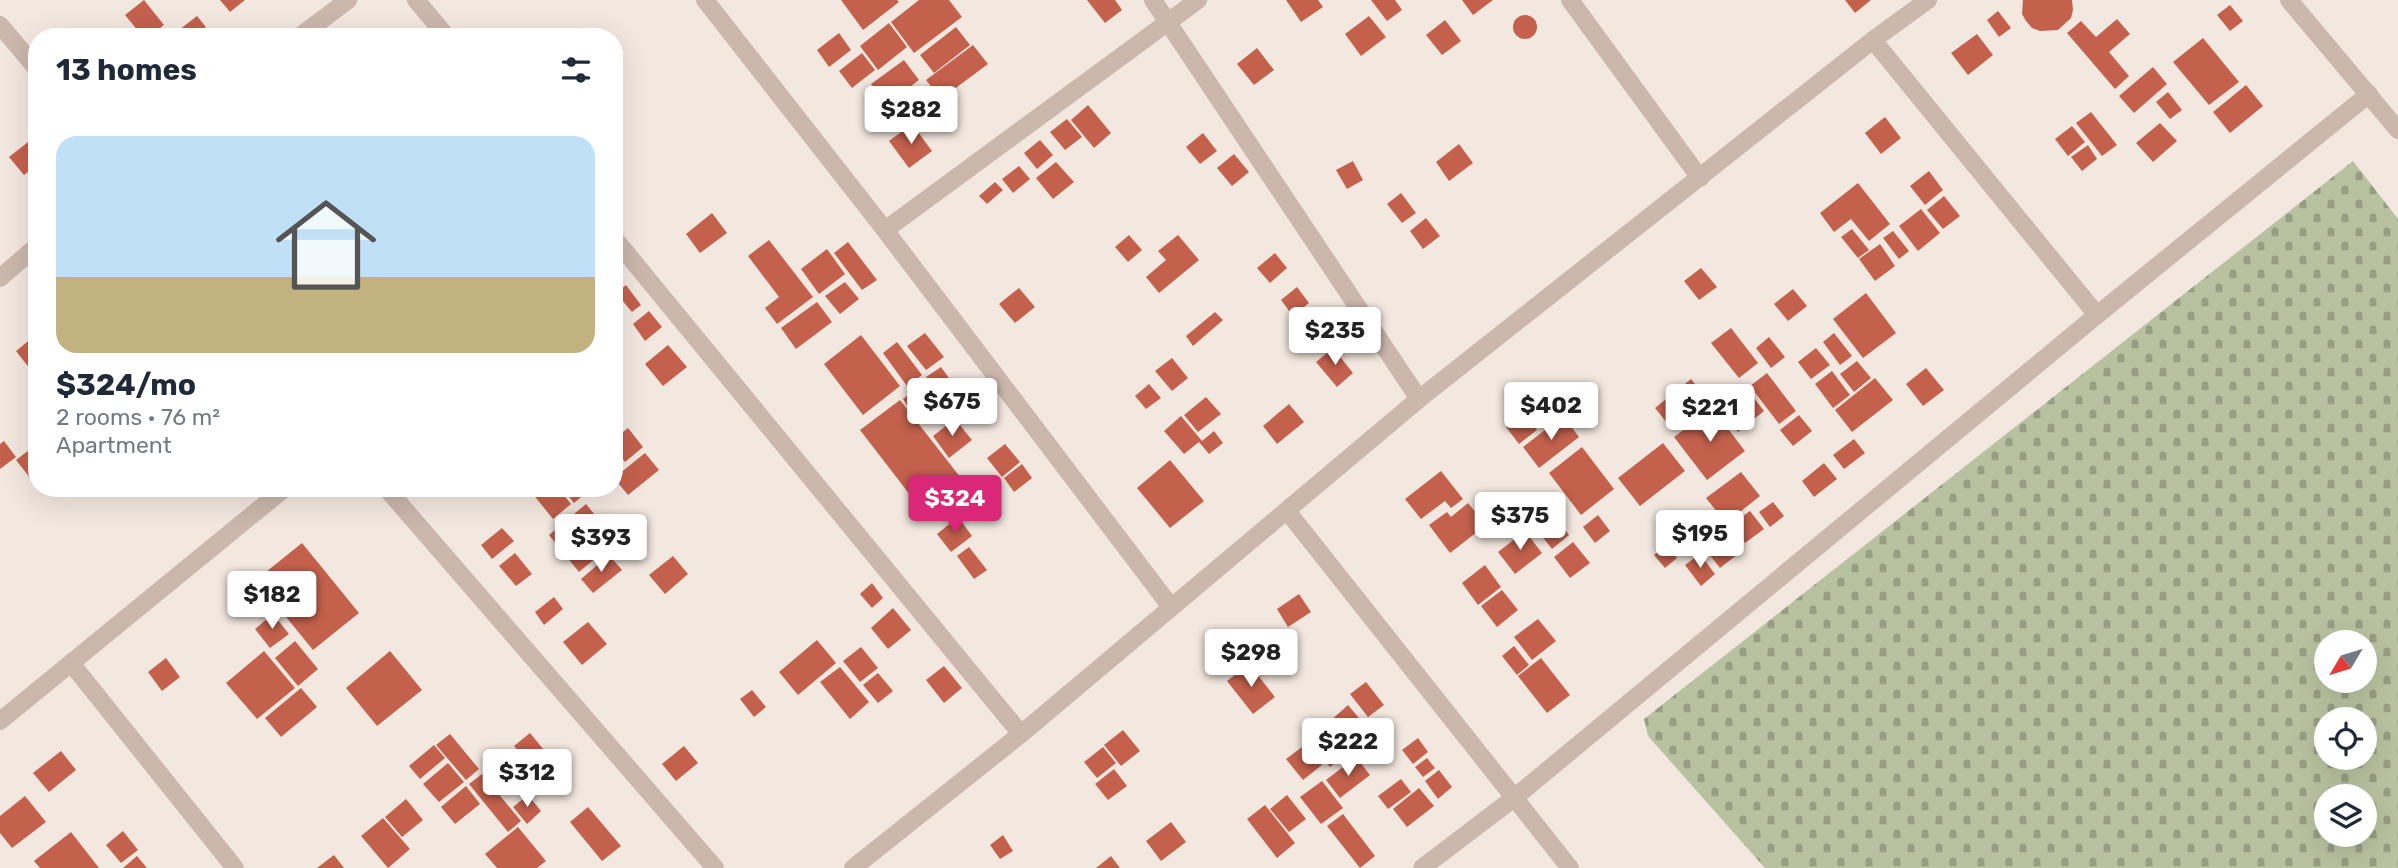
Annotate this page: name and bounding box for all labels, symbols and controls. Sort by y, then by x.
icon: filters [557,51,595,89]
text: 13 homes [56,52,197,88]
pin: $282 [870,86,952,146]
text: $282 [881,95,941,123]
icon: home [263,182,389,308]
pin: $235 [1294,308,1376,367]
text: $235 [1305,316,1365,344]
text: $324/mo [56,367,196,403]
pin: $675 [911,378,993,438]
pin: $402 [1510,382,1592,442]
pin: $221 [1669,384,1751,444]
text: $675 [923,387,981,415]
text: $402 [1520,391,1582,419]
text: $221 [1682,393,1738,421]
text: 2 rooms · 76 m² [56,403,220,431]
text: Apartment [56,431,172,459]
pin: $324 [914,476,996,535]
text: $324 [924,484,986,512]
pin: $375 [1479,492,1561,552]
text: $375 [1491,501,1549,529]
pin: $195 [1659,510,1741,570]
pin: $393 [560,514,642,574]
text: $195 [1672,519,1728,547]
text: $393 [571,523,631,551]
pin: $182 [231,572,313,631]
text: $182 [243,580,301,608]
pin: $298 [1210,630,1292,689]
north arrow [2314,630,2376,693]
map controls [2314,630,2377,847]
text: $298 [1221,638,1281,666]
button: locate [2314,707,2377,770]
pin: $222 [1307,718,1389,778]
text: $222 [1318,727,1378,755]
pin: $312 [486,750,568,809]
text: $312 [499,758,555,786]
button: layers [2314,784,2377,847]

